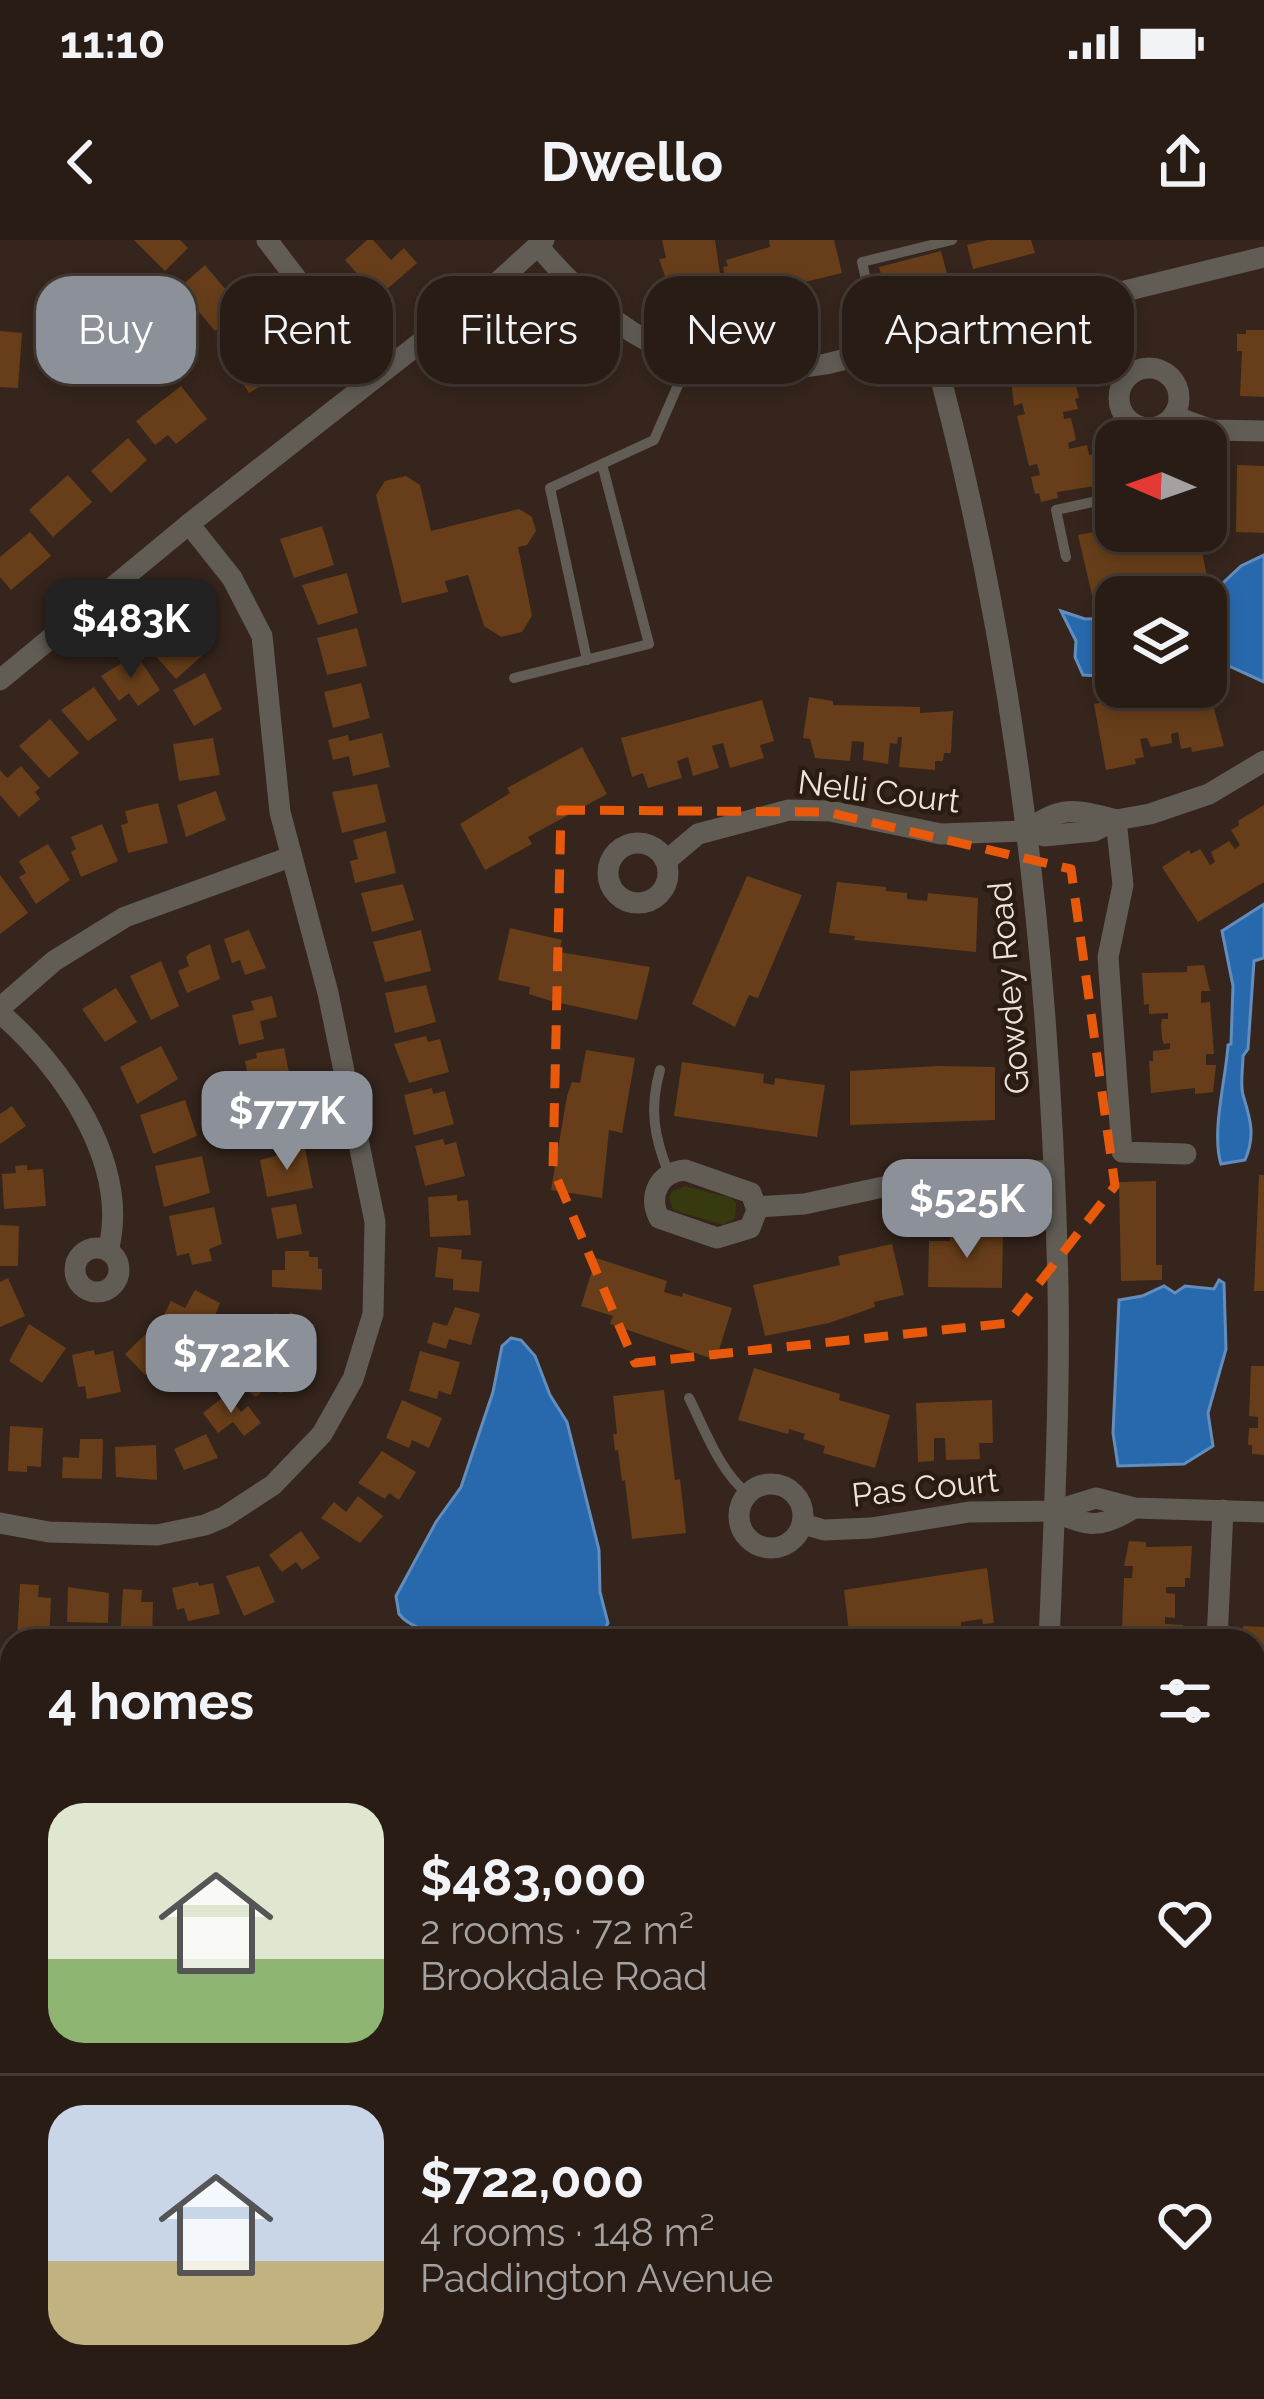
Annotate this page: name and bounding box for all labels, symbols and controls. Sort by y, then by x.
text: 11:10 [60,16,165,69]
icon: back [48,129,114,195]
icon: share [1150,129,1216,195]
text: Dwello [541,130,723,194]
chip: Buy [36,276,196,384]
chip: Rent [220,276,393,384]
chip: Filters [417,276,620,384]
chip: New [644,276,818,384]
chip: Apartment [842,276,1134,384]
north arrow [1095,420,1227,552]
map controls [1095,420,1227,708]
button: layers [1095,576,1227,708]
pin: $483K [47,579,215,681]
text: $483K [72,595,190,641]
street label: Nelli Court [796,762,962,821]
street label: Gowdey Road [980,880,1037,1096]
pin: $777K [203,1071,371,1173]
text: $777K [229,1087,345,1133]
pin: $525K [883,1159,1051,1261]
text: $525K [909,1175,1025,1221]
pin: $722K [147,1314,315,1416]
text: $722K [173,1330,289,1376]
street label: Pas Court [850,1460,1000,1515]
icon: filters [1152,1668,1218,1734]
text: 4 homes [48,1671,254,1731]
text: $483,000 [420,1847,647,1907]
icon: home [144,1851,288,1995]
icon: heart [1152,1890,1218,1956]
text: 2 rooms · 72 m² [420,1907,694,1953]
text: Brookdale Road [420,1953,708,1999]
text: $722,000 [420,2149,644,2209]
icon: home [144,2153,288,2297]
icon: heart [1152,2192,1218,2258]
text: 4 rooms · 148 m² [420,2209,715,2255]
text: Paddington Avenue [420,2255,773,2301]

